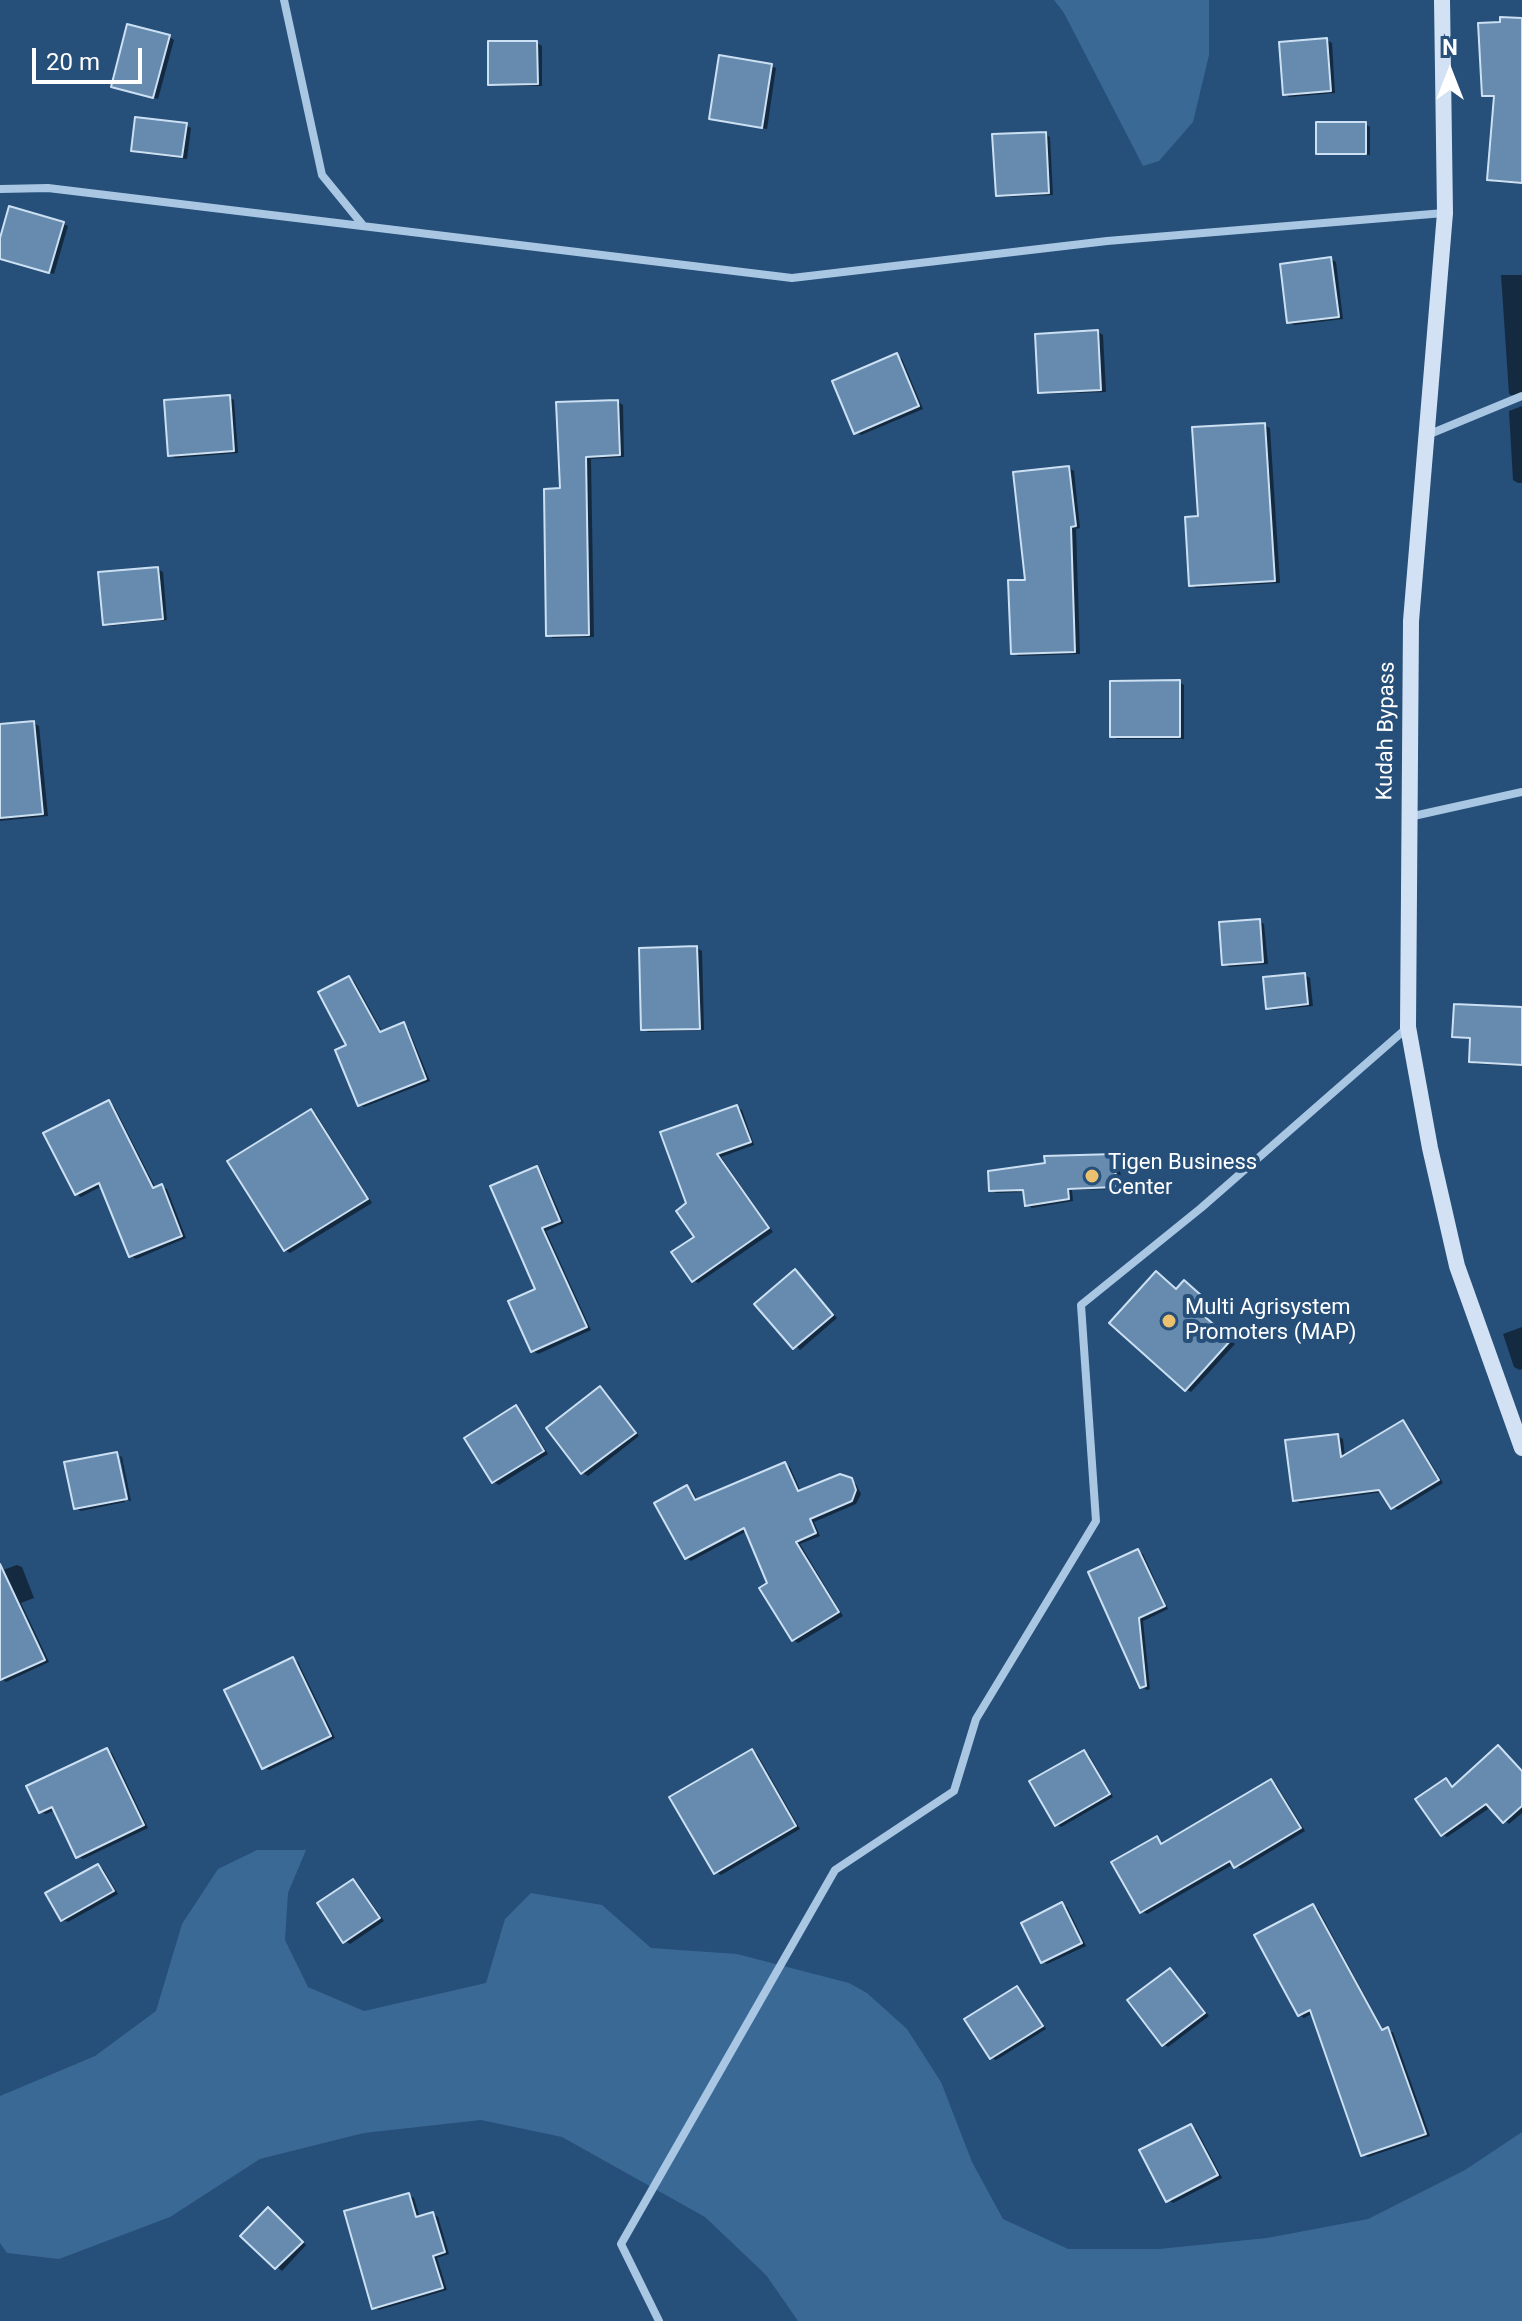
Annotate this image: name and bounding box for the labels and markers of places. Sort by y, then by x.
place label: Tigen Business Center [1108,1150,1257,1202]
marker: Tigen Business Center [1083,1167,1101,1185]
place label: Multi Agrisystem Promoters (MAP) [1185,1295,1356,1346]
marker: Multi Agrisystem Promoters (MAP) [1160,1312,1178,1330]

